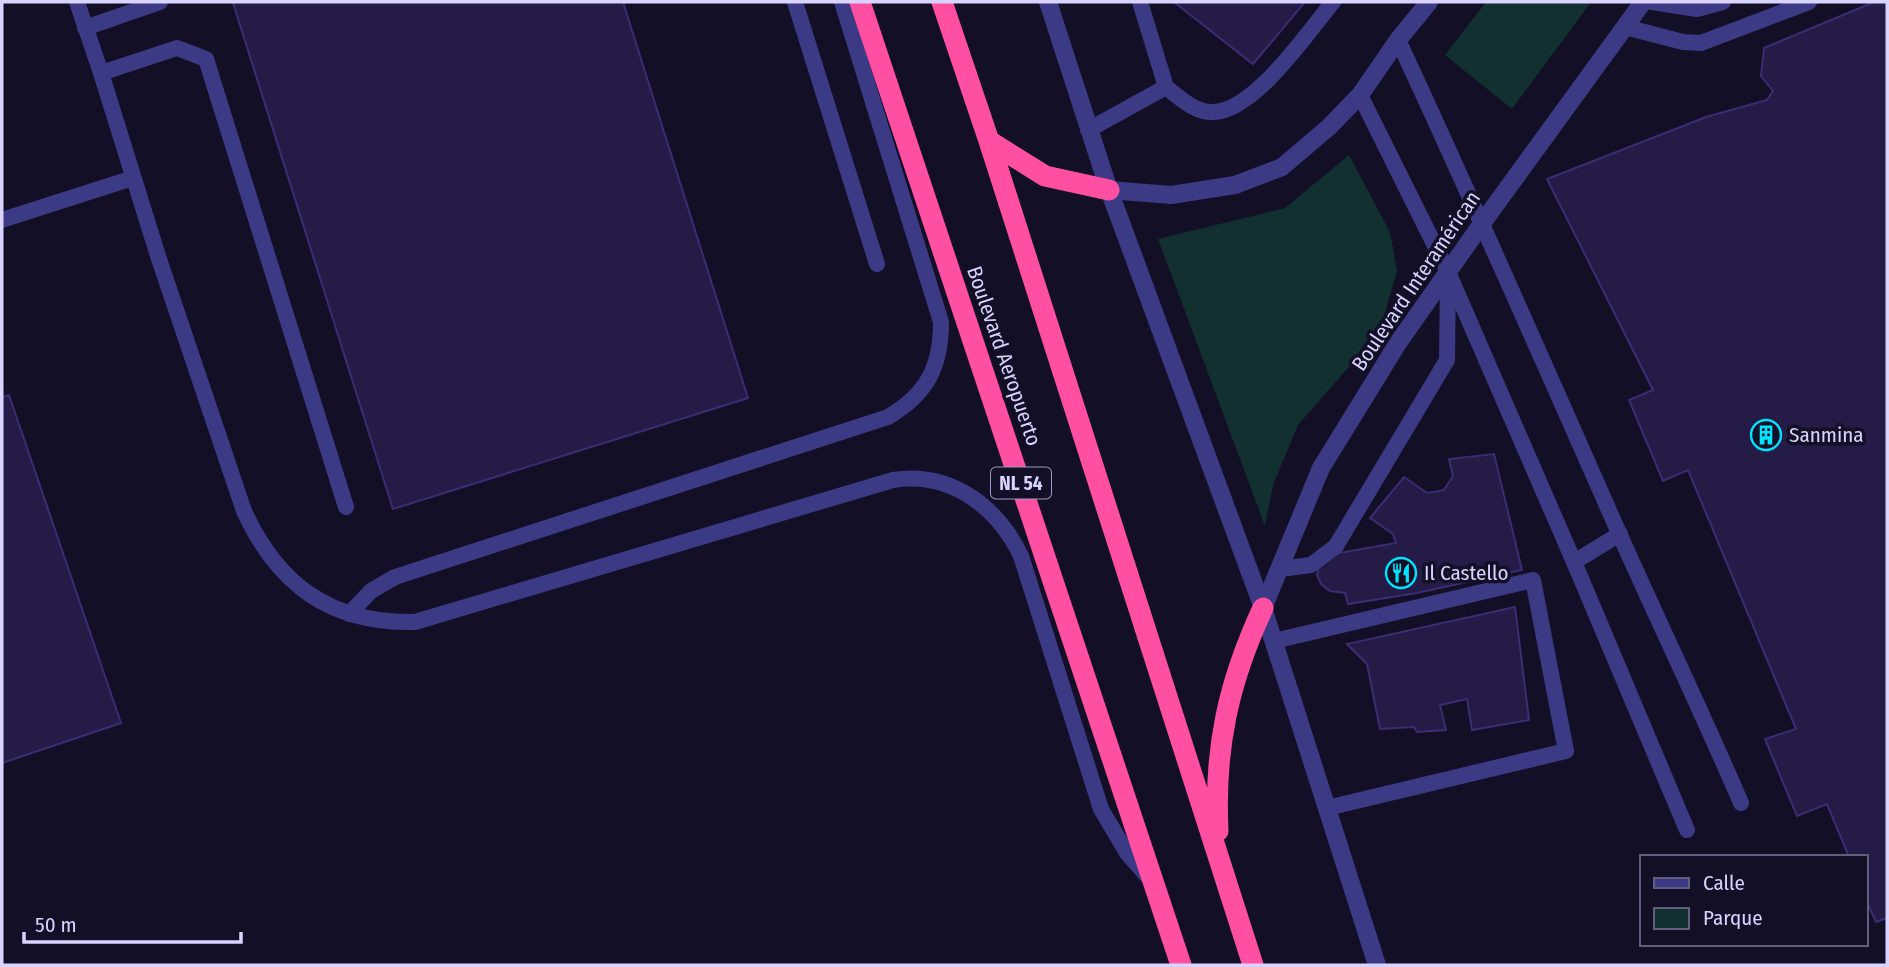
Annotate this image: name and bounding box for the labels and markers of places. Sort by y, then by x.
building icon: Sanmina [1749,418,1783,452]
place label: Sanmina [1789,422,1864,448]
restaurant icon: Il Castello [1384,556,1418,590]
place label: Il Castello [1424,560,1509,586]

